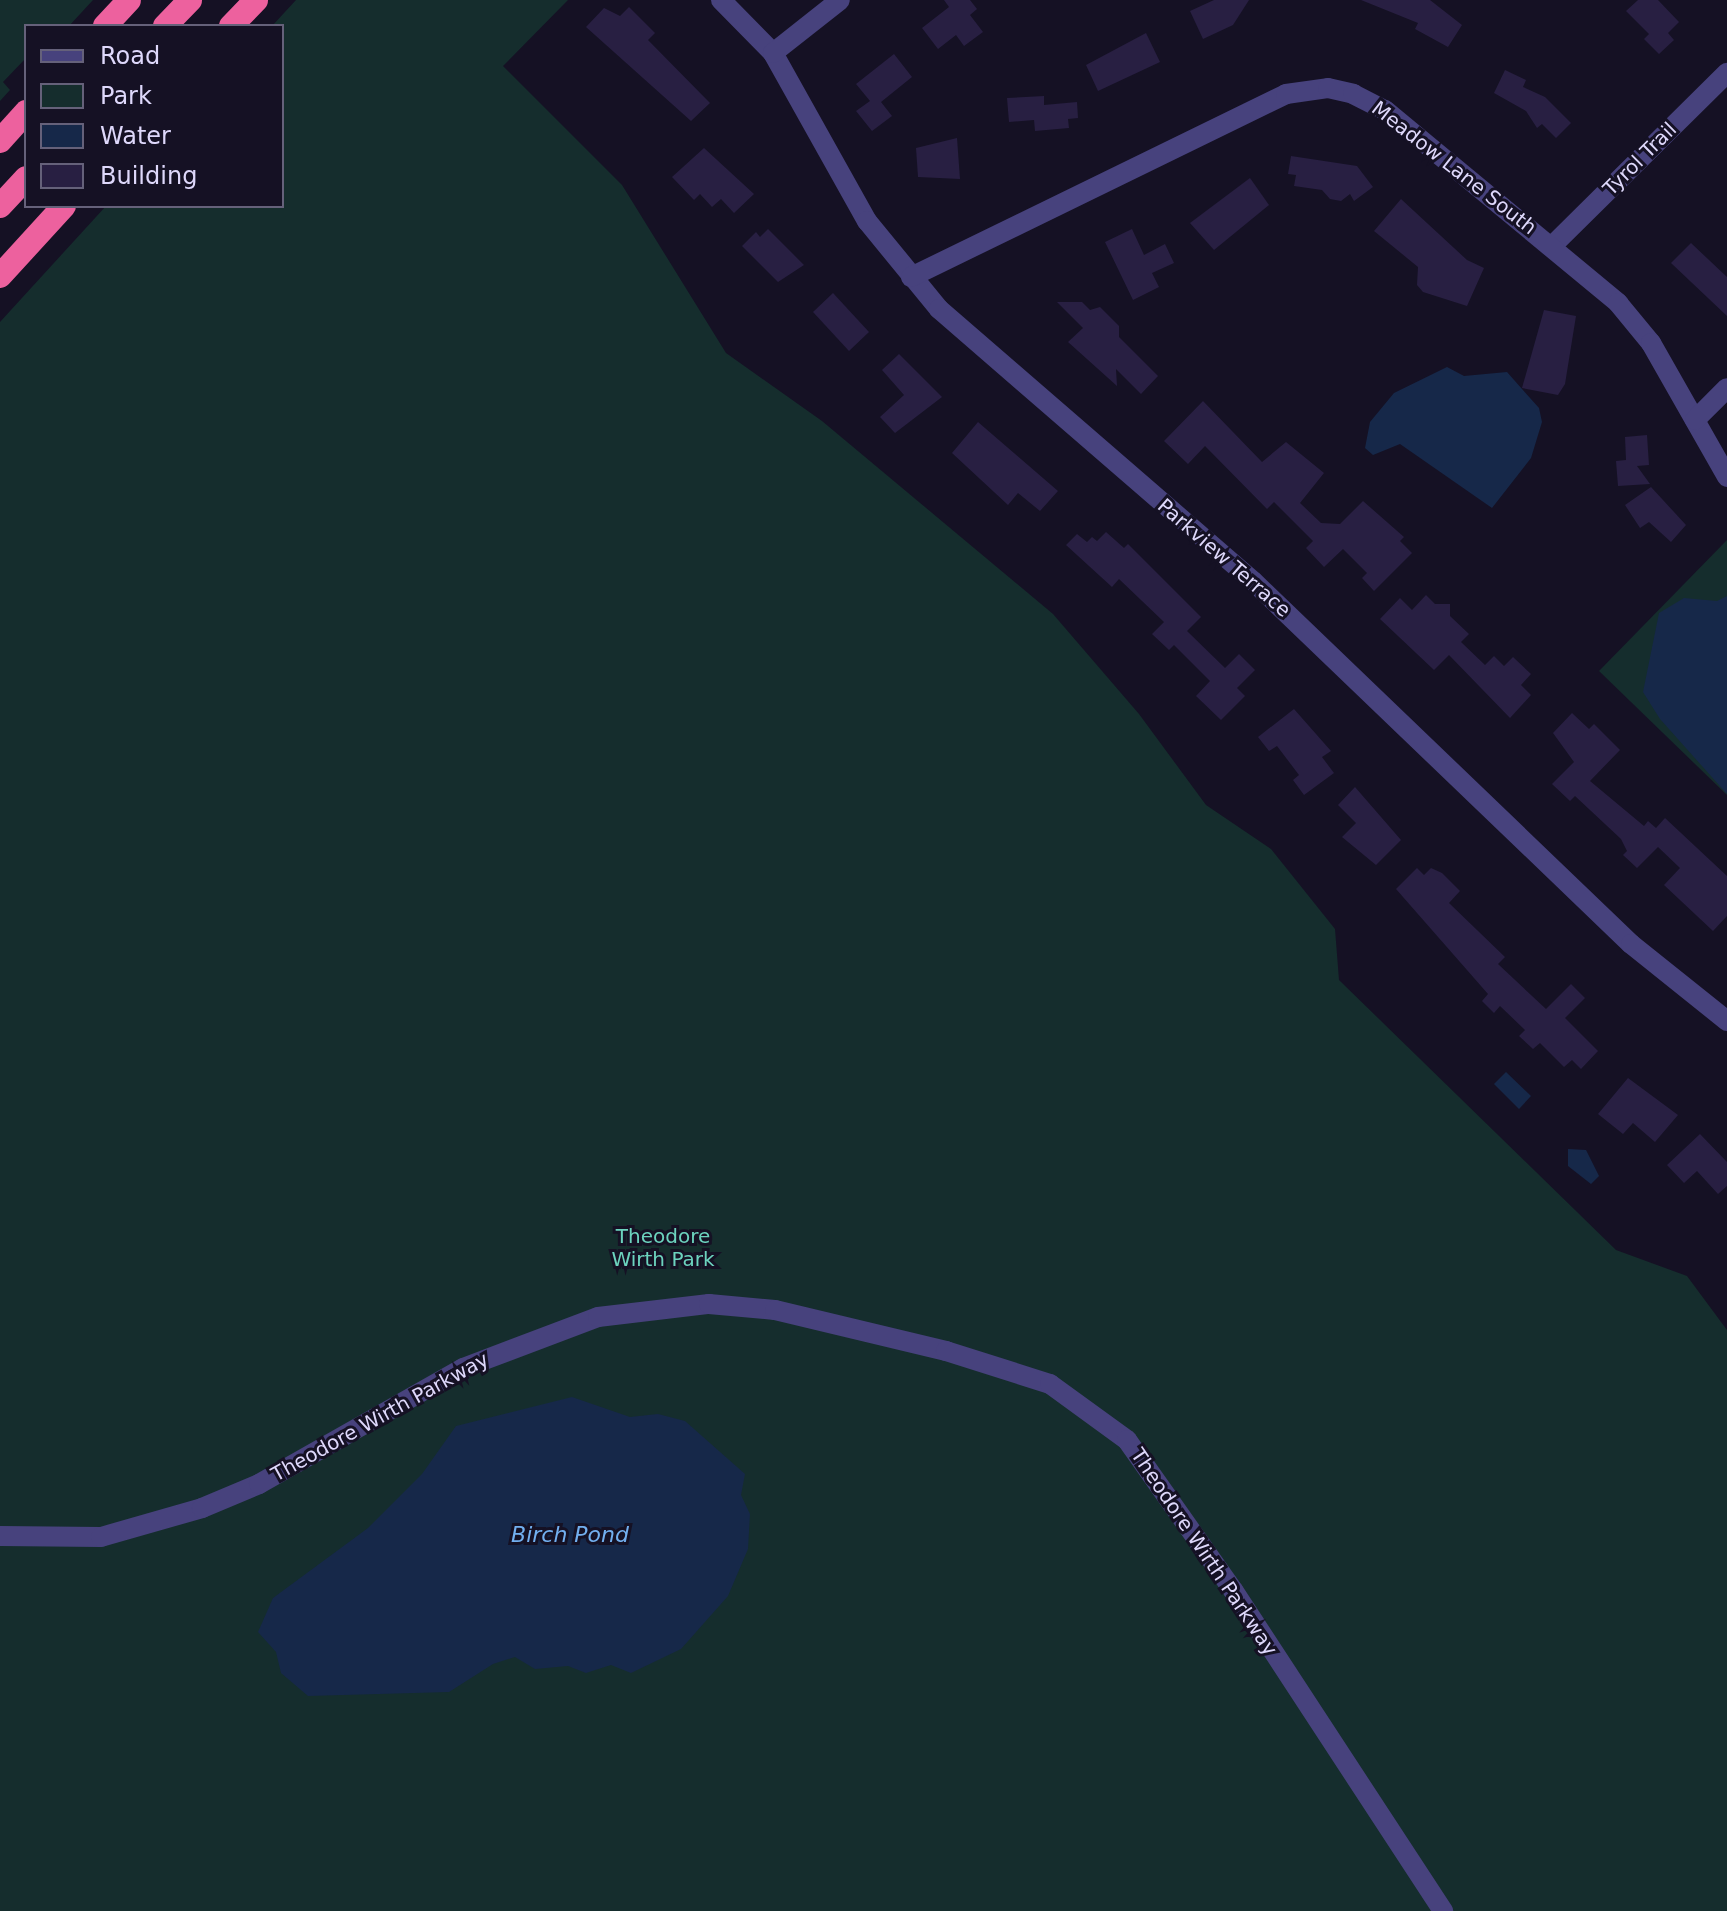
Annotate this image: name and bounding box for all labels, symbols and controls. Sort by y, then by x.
legend [24,24,284,208]
text: Road [100,42,160,70]
text: Park [100,82,152,110]
street label: Meadow Lane South [1367,96,1541,240]
street label: Tyrol Trail [1598,117,1682,201]
text: Water [100,122,171,150]
text: Building [100,162,197,190]
street label: Parkview Terrace [1153,494,1295,622]
park label: Theodore Wirth Park [611,1224,715,1271]
street label: Theodore Wirth Parkway [267,1347,493,1487]
street label: Theodore Wirth Parkway [1126,1444,1282,1660]
water label: Birch Pond [511,1522,629,1548]

